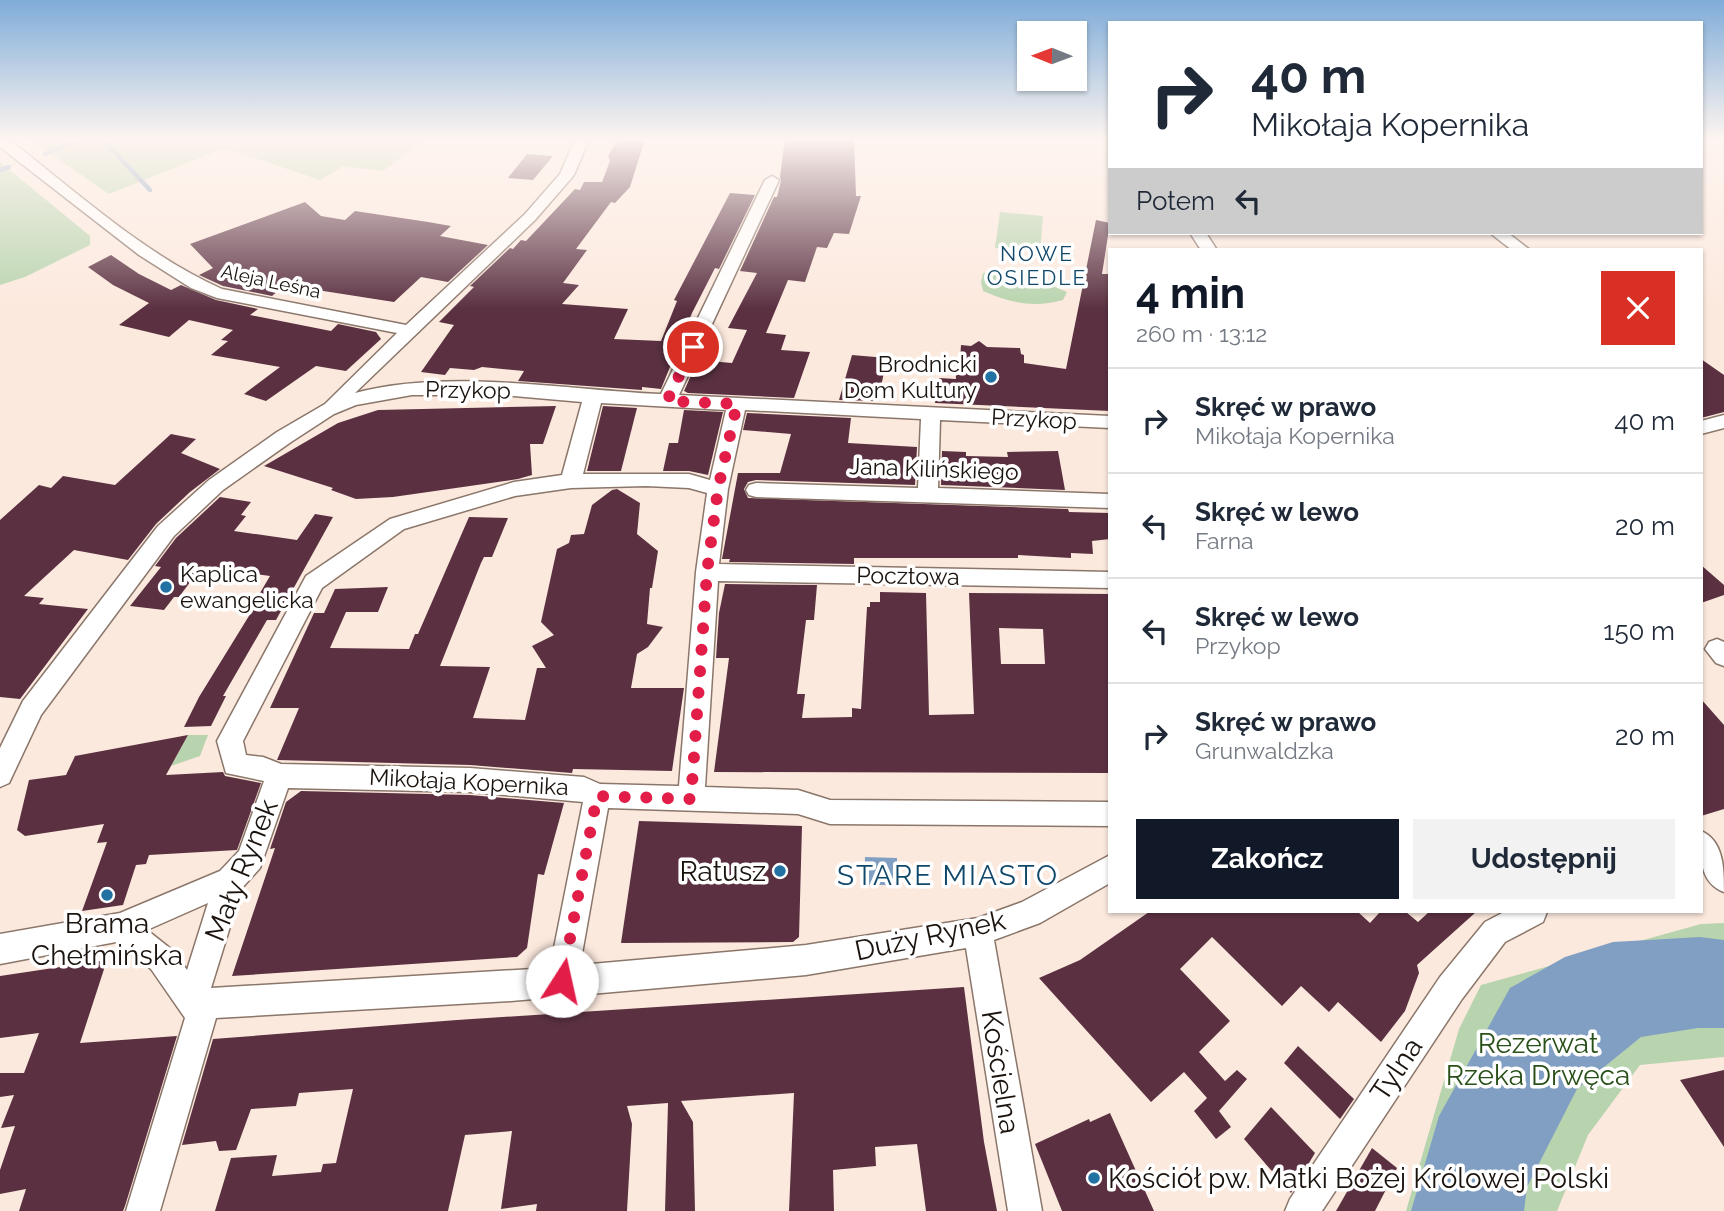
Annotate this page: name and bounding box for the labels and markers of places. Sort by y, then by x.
pin [663,317,723,377]
place label: Brodnicki Dom Kultury [844,350,977,403]
marker: Brodnicki Dom Kultury [983,369,999,385]
place label: Kaplica ewangelicka [180,560,314,613]
marker: Kaplica ewangelicka [158,579,174,595]
place label: Ratusz [679,855,766,888]
marker: Ratusz [772,863,788,879]
marker: Brama Chełmińska [99,887,115,903]
place label: Brama Chełmińska [31,907,183,972]
place label: Kościół pw. Matki Bożej Królowej Polski [1108,1162,1609,1195]
marker: Kościół pw. Matki Bożej Królowej Polski [1086,1170,1102,1186]

